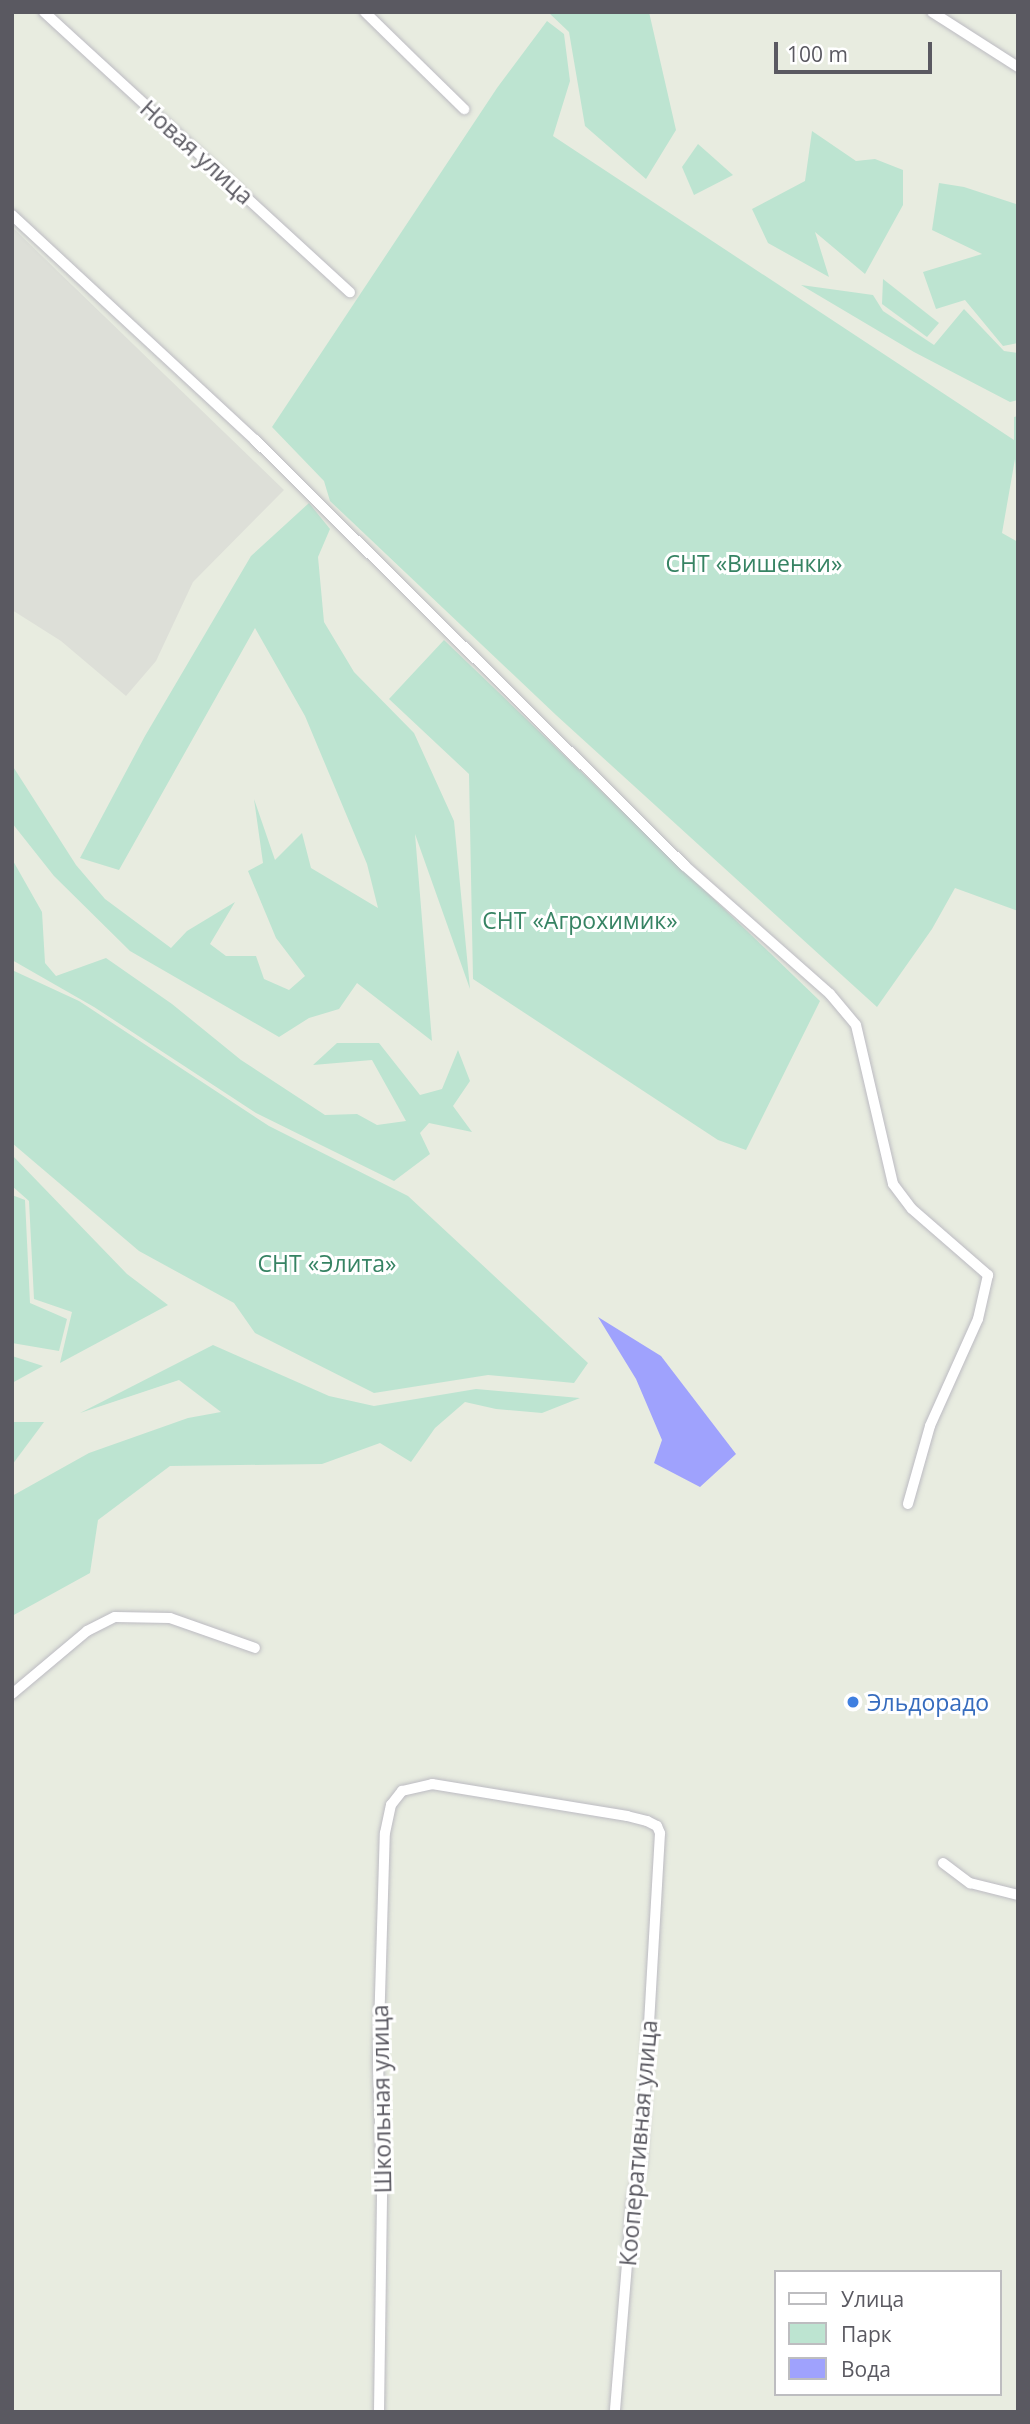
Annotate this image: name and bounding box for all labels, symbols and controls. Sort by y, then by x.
scale bar [778,28,936,72]
text: 100 m [787,40,848,68]
street label: Новая улица [135,94,259,210]
park label: СНТ «Вишенки» [666,549,842,577]
park label: СНТ «Агрохимик» [482,906,678,934]
park label: СНТ «Элита» [258,1249,396,1277]
place label: Эльдорадо [867,1688,989,1716]
marker: Эльдорадо [845,1694,861,1710]
street label: Школьная улица [366,2004,396,2194]
street label: Кооперативная улица [613,2019,663,2267]
legend [774,2270,1002,2396]
text: Улица [841,2285,904,2313]
text: Парк [841,2320,892,2348]
text: Вода [841,2355,891,2383]

